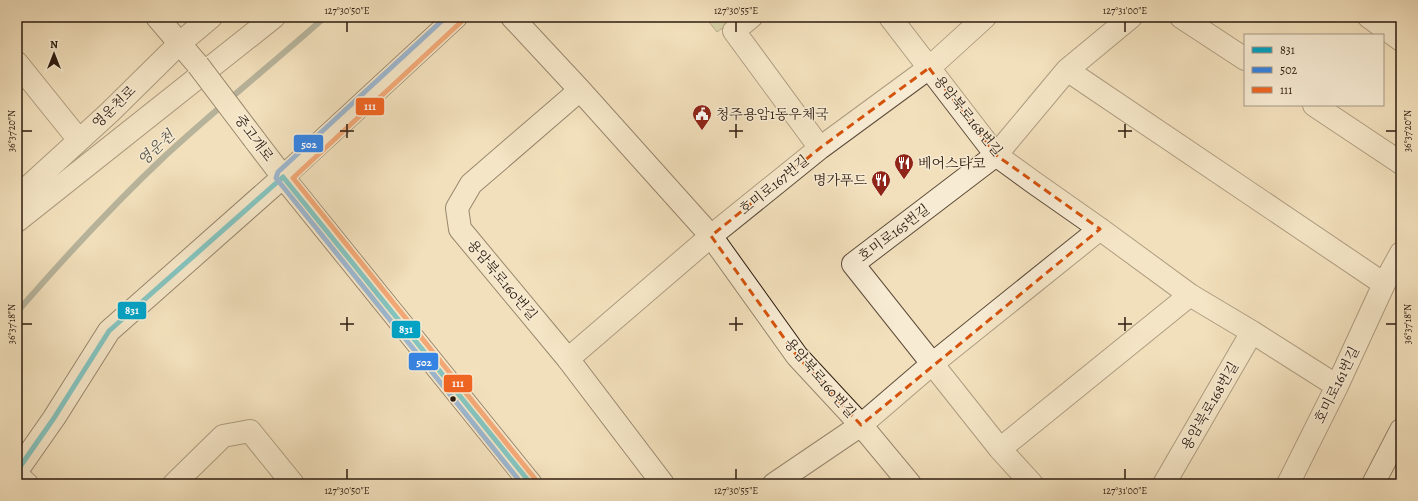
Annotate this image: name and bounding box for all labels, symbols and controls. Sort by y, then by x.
text: 127°30'50"E [324,4,370,17]
text: 127°30'55"E [714,4,758,17]
text: 127°31'00"E [1103,4,1147,17]
north arrow [34,34,74,74]
legend [1244,34,1384,106]
text: N [50,37,58,52]
text: 831 [1280,42,1295,58]
text: 502 [1280,62,1298,78]
street label: 용암북로168번길 [929,71,1007,161]
street label: 영운천로 [88,81,140,133]
text: 111 [1280,82,1292,98]
line badge: 111 [355,97,385,116]
text: 111 [364,99,376,114]
public building icon: 청주용암1동우체국 [691,103,713,131]
place label: 청주용암1동우체국 [716,105,829,124]
text: 36°37'20"N [5,110,18,152]
text: 36°37'20"N [1401,110,1414,152]
street label: 중고개로 [230,111,278,166]
water label: 영운천 [133,125,180,170]
line badge: 502 [293,134,324,153]
text: 502 [301,137,317,152]
street label: 호미로167번길 [735,151,813,219]
restaurant icon: 베어스타코 [893,152,915,180]
place label: 베어스타코 [918,154,986,173]
restaurant icon: 명가푸드 [870,169,892,197]
place label: 명가푸드 [813,171,867,190]
street label: 호미로165번길 [854,200,934,266]
street label: 용암북로160번길 [463,236,541,324]
line badge: 831 [117,301,147,320]
text: 831 [125,303,139,318]
text: 36°37'18"N [5,304,18,344]
text: 36°37'18"N [1401,304,1414,344]
line badge: 831 [391,320,421,339]
text: 831 [399,322,413,337]
street label: 용암북로160번길 [780,334,860,422]
street label: 호미로161번길 [1310,343,1364,427]
line badge: 502 [408,352,439,371]
text: 502 [416,355,432,370]
street label: 용암북로168번길 [1177,358,1243,454]
line badge: 111 [443,374,473,393]
text: 111 [452,376,464,391]
unlabelled marker [448,394,458,404]
text: 127°30'50"E [324,484,370,497]
text: 127°30'55"E [714,484,758,497]
text: 127°31'00"E [1103,484,1147,497]

